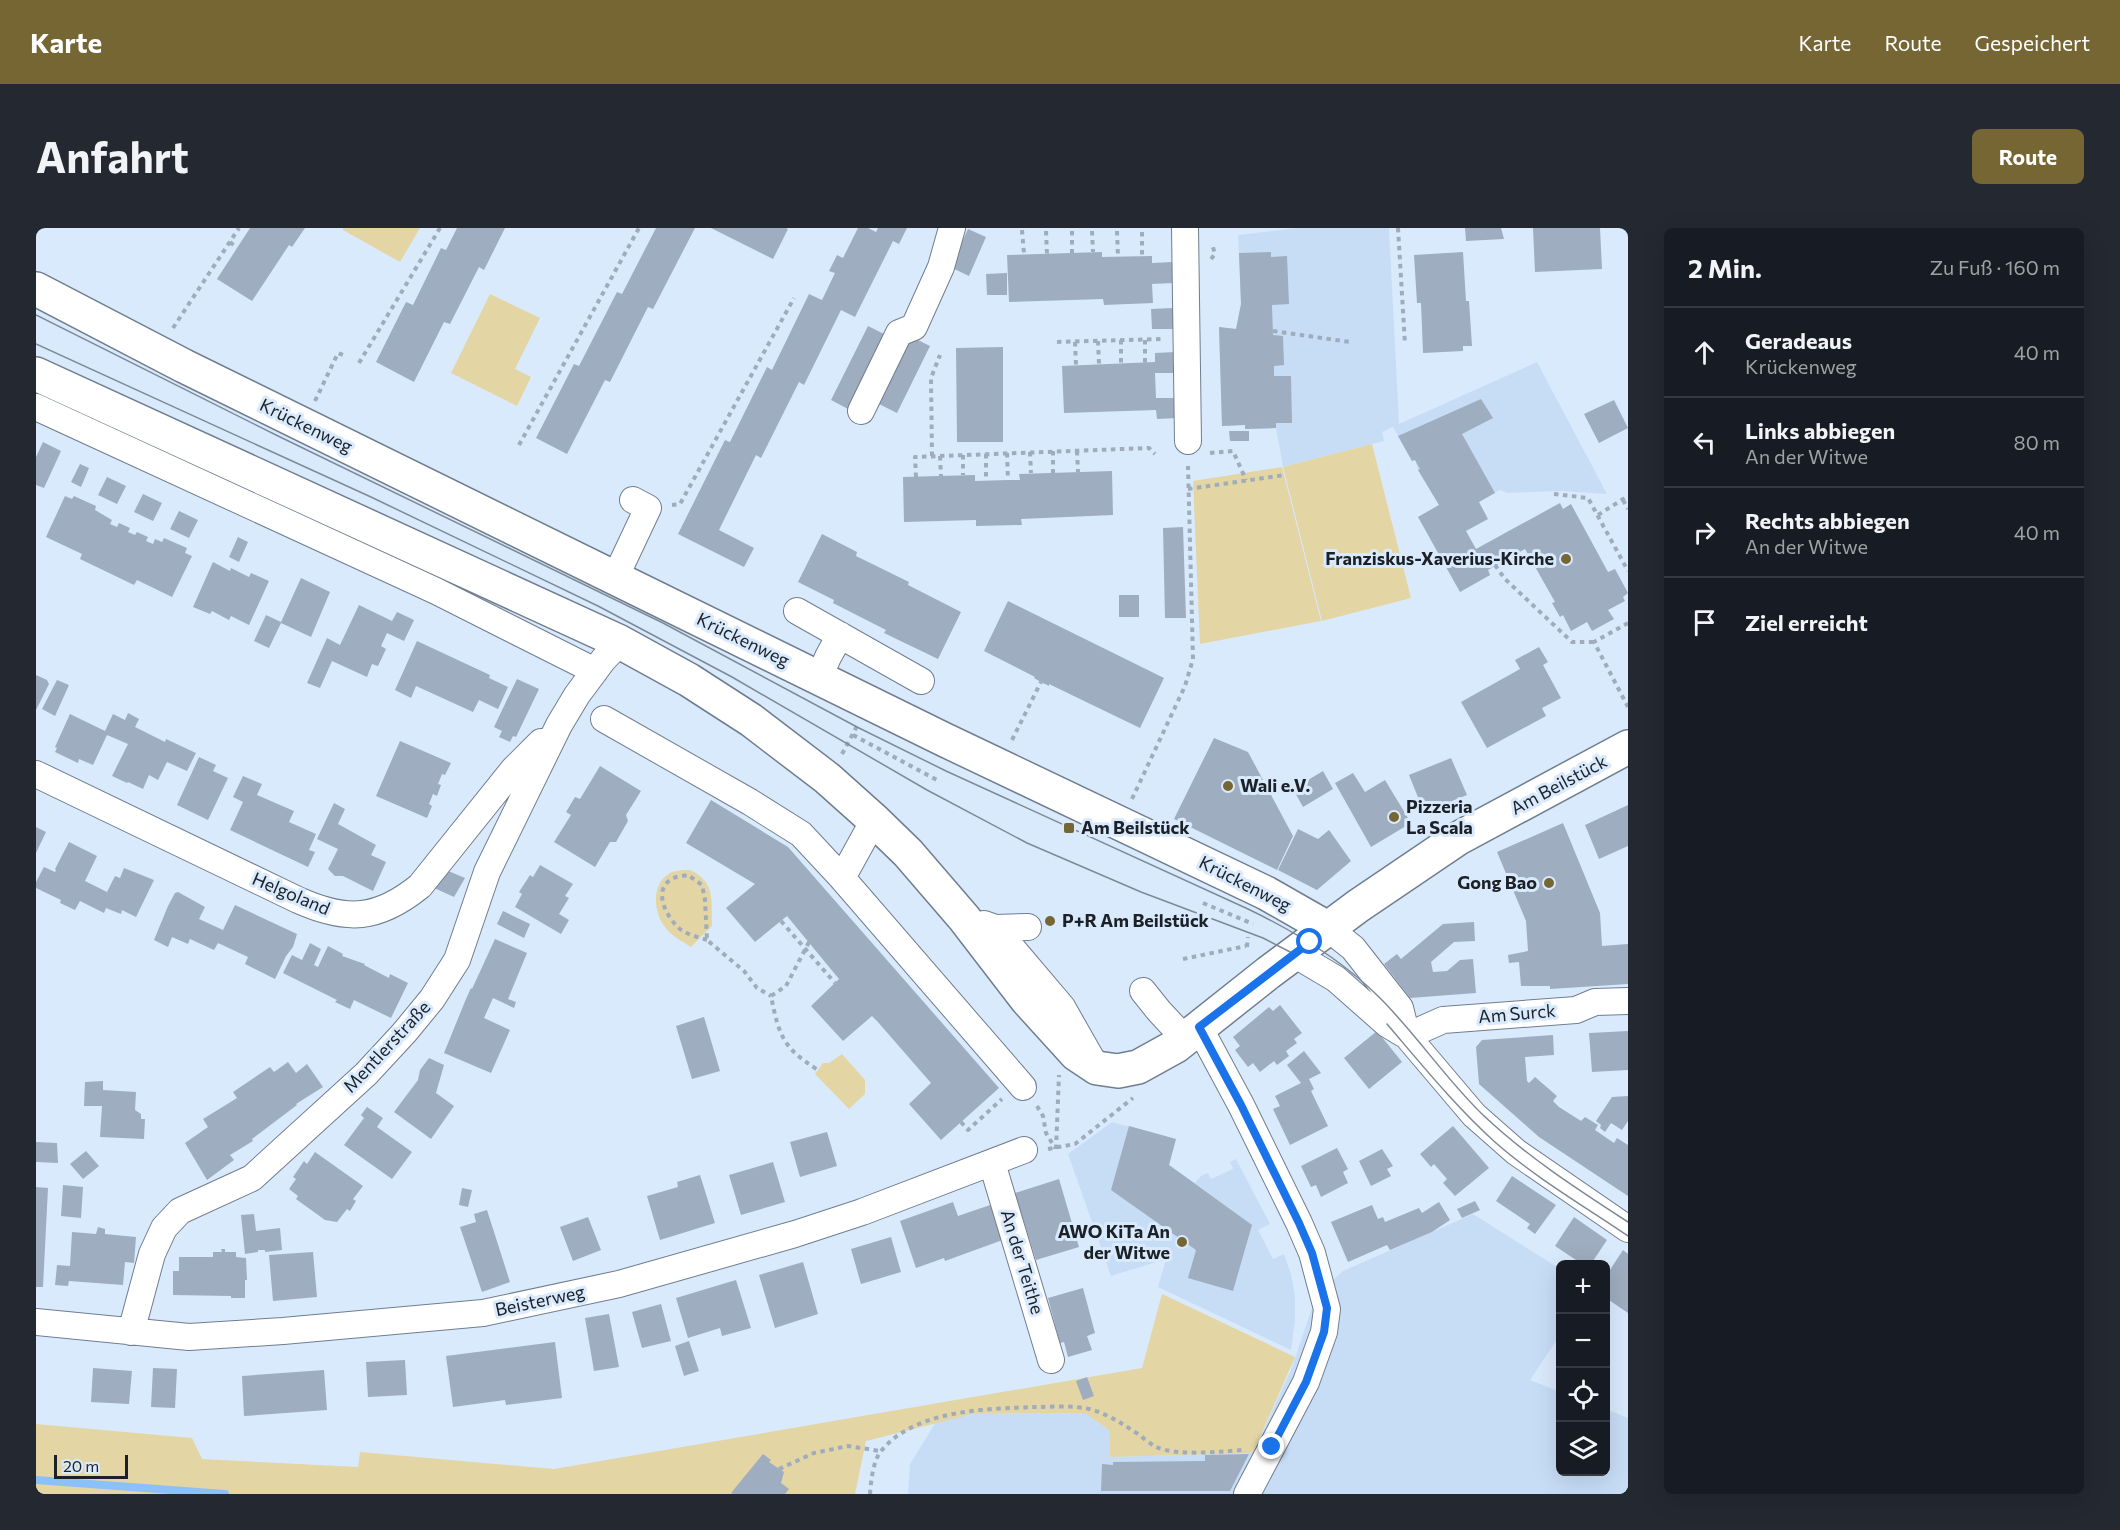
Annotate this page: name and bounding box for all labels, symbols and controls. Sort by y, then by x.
text: Karte [30,25,102,59]
text: Karte [1798,30,1851,55]
text: Route [1884,30,1942,55]
text: Gespeichert [1975,30,2090,55]
button: Route [1972,129,2084,184]
text: Anfahrt [36,130,189,182]
text: 2 Min. [1688,252,1762,283]
text: Zu Fuß · 160 m [1930,255,2060,279]
text: Geradeaus [1745,327,1852,354]
icon: ahead [1688,336,1721,369]
text: 40 m [2014,340,2060,364]
text: Krückenweg [1745,354,1857,378]
street label: Krückenweg [256,393,357,457]
text: Links abbiegen [1745,417,1895,444]
icon: left [1688,426,1721,459]
text: 80 m [2014,430,2060,454]
text: An der Witwe [1745,444,1868,468]
text: Rechts abbiegen [1745,507,1910,534]
icon: right [1688,516,1721,549]
text: 40 m [2014,520,2060,544]
text: An der Witwe [1745,534,1868,558]
place label: Franziskus-Xaverius-Kirche [1325,547,1554,569]
marker: Franziskus-Xaverius-Kirche [1559,552,1573,566]
icon: arrive [1688,606,1721,639]
street label: Krückenweg [693,607,794,671]
text: Ziel erreicht [1745,609,1868,636]
street label: Am Beilstück [1507,749,1611,819]
place label: Wali e.V. [1240,774,1310,796]
marker: Wali e.V. [1221,779,1235,793]
place label: Pizzeria La Scala [1406,795,1473,838]
marker: Pizzeria La Scala [1387,810,1401,824]
place label: Am Beilstück [1081,816,1190,838]
marker: Am Beilstück [1062,821,1076,835]
street label: Krückenweg [1196,850,1295,916]
street label: Helgoland [249,867,334,919]
place label: Gong Bao [1457,871,1537,893]
marker: Gong Bao [1542,876,1556,890]
place label: P+R Am Beilstück [1062,909,1210,931]
marker: P+R Am Beilstück [1043,914,1057,928]
route start [1296,928,1322,954]
street label: Mentlerstraße [338,996,434,1097]
street label: Am Surck [1477,999,1557,1027]
street label: An der Teithe [997,1207,1049,1317]
place label: AWO KiTa An der Witwe [1058,1220,1170,1263]
marker: AWO KiTa An der Witwe [1175,1235,1189,1249]
map controls [1556,1260,1610,1476]
button: + [1556,1260,1610,1314]
street label: Beisterweg [493,1280,587,1320]
button: − [1556,1314,1610,1368]
button: locate [1556,1368,1610,1422]
button: layers [1556,1422,1610,1476]
route end [1258,1433,1284,1459]
scale bar [54,1452,128,1480]
text: 20 m [63,1456,99,1475]

